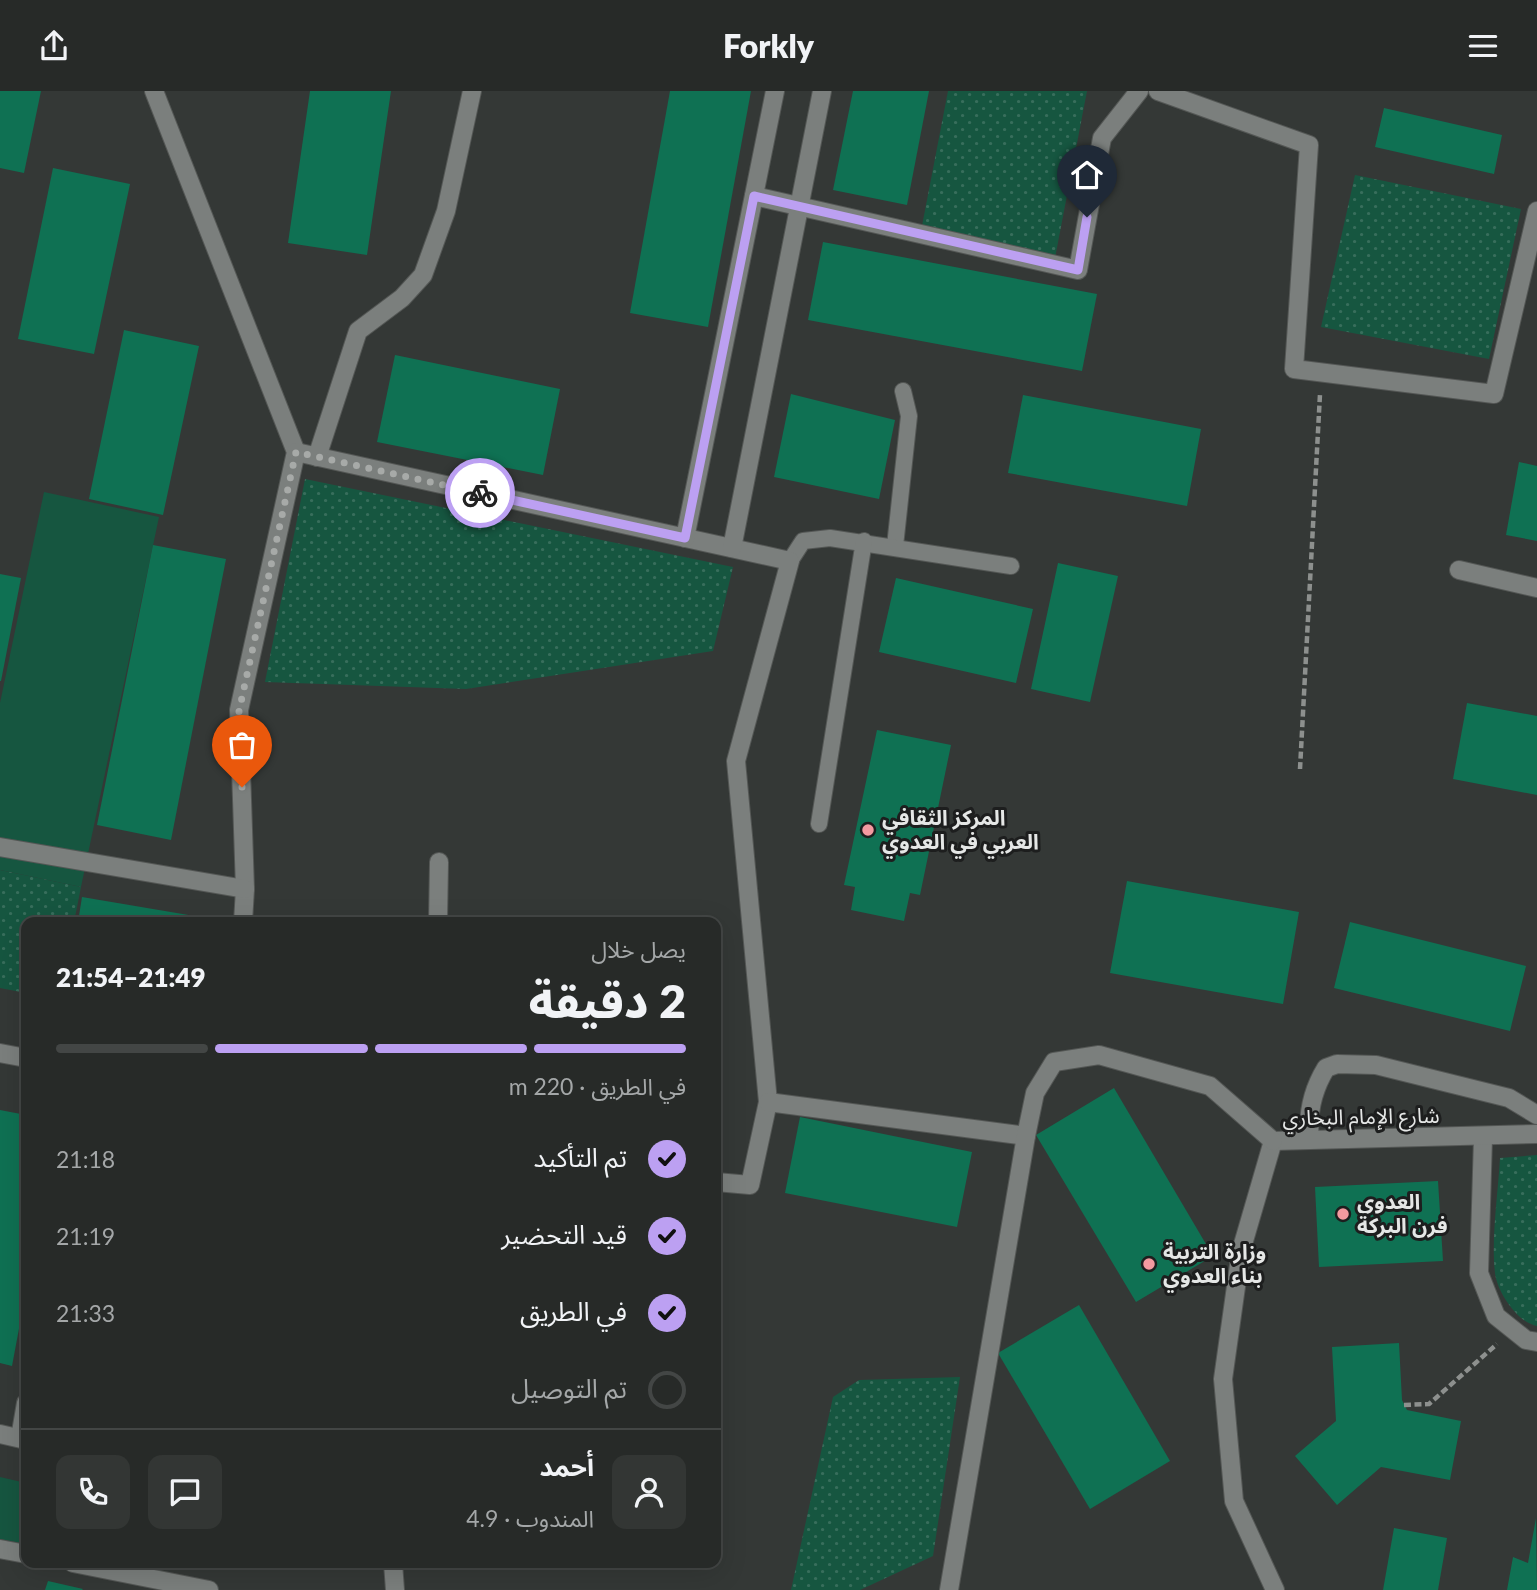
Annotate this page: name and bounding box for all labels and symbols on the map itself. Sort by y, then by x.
pin [1057,145,1117,217]
courier [445,458,515,528]
pin [212,715,272,787]
place label: المركز الثقافي العربي في العدوي [882,804,1039,859]
marker: المركز الثقافي العربي في العدوي [860,822,876,838]
street label: شارع الإمام البخاري [1282,1102,1440,1134]
place label: العدوي فرن البركة [1357,1188,1448,1238]
marker: العدوي فرن البركة [1335,1206,1351,1222]
place label: وزارة التربية بناء العدوي [1163,1238,1266,1293]
marker: وزارة التربية بناء العدوي [1141,1256,1157,1272]

